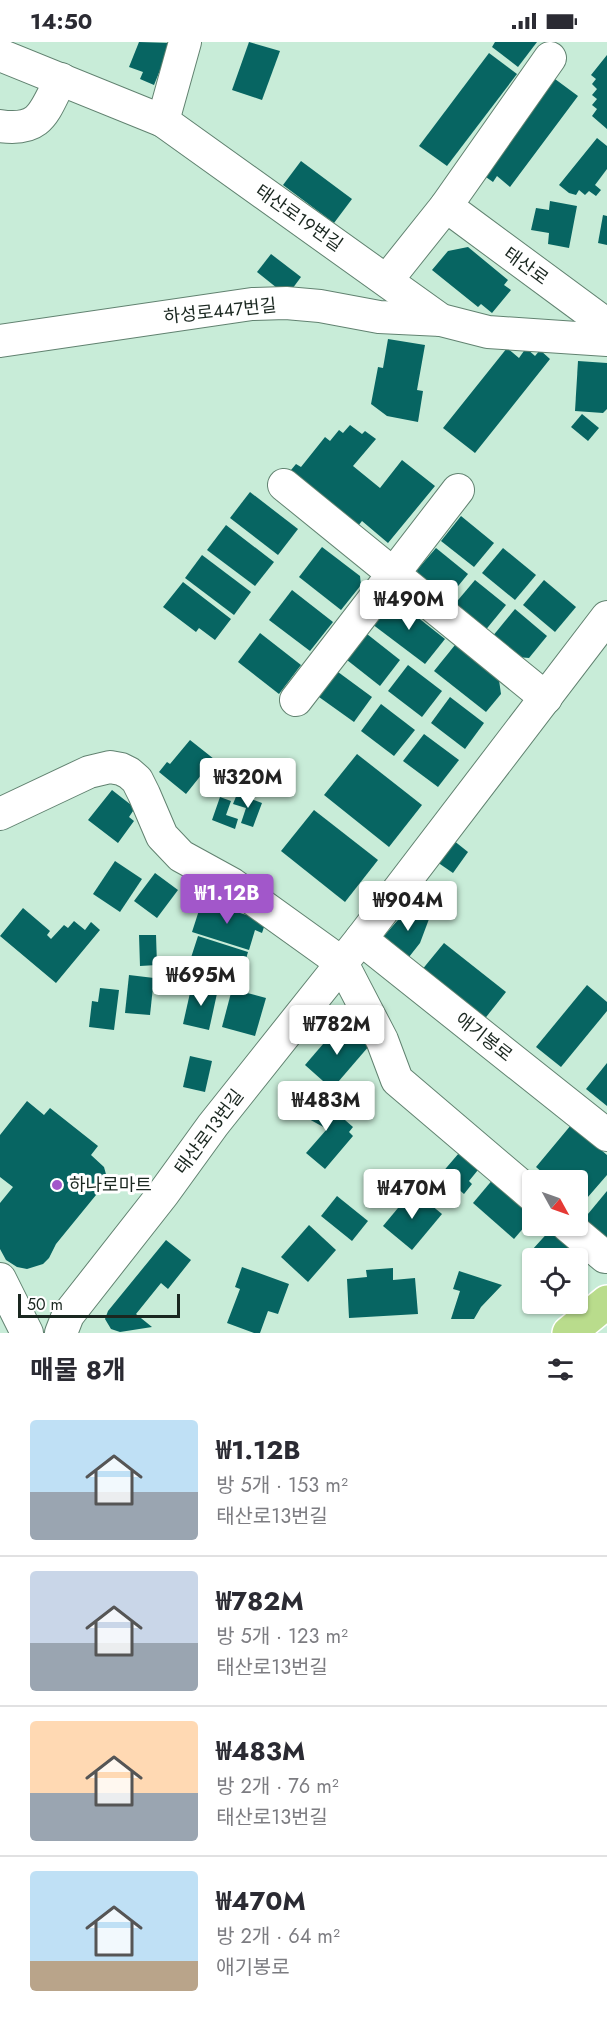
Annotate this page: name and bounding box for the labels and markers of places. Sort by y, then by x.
pin: ₩490M [367,580,451,631]
pin: ₩320M [206,758,290,809]
pin: ₩1.12B [178,874,276,925]
pin: ₩904M [366,881,450,932]
pin: ₩695M [159,956,243,1007]
pin: ₩782M [295,1005,379,1056]
pin: ₩483M [284,1081,368,1132]
pin: ₩470M [370,1169,454,1220]
place label: 하나로마트 [69,1172,152,1198]
marker: 하나로마트 [50,1178,64,1192]

